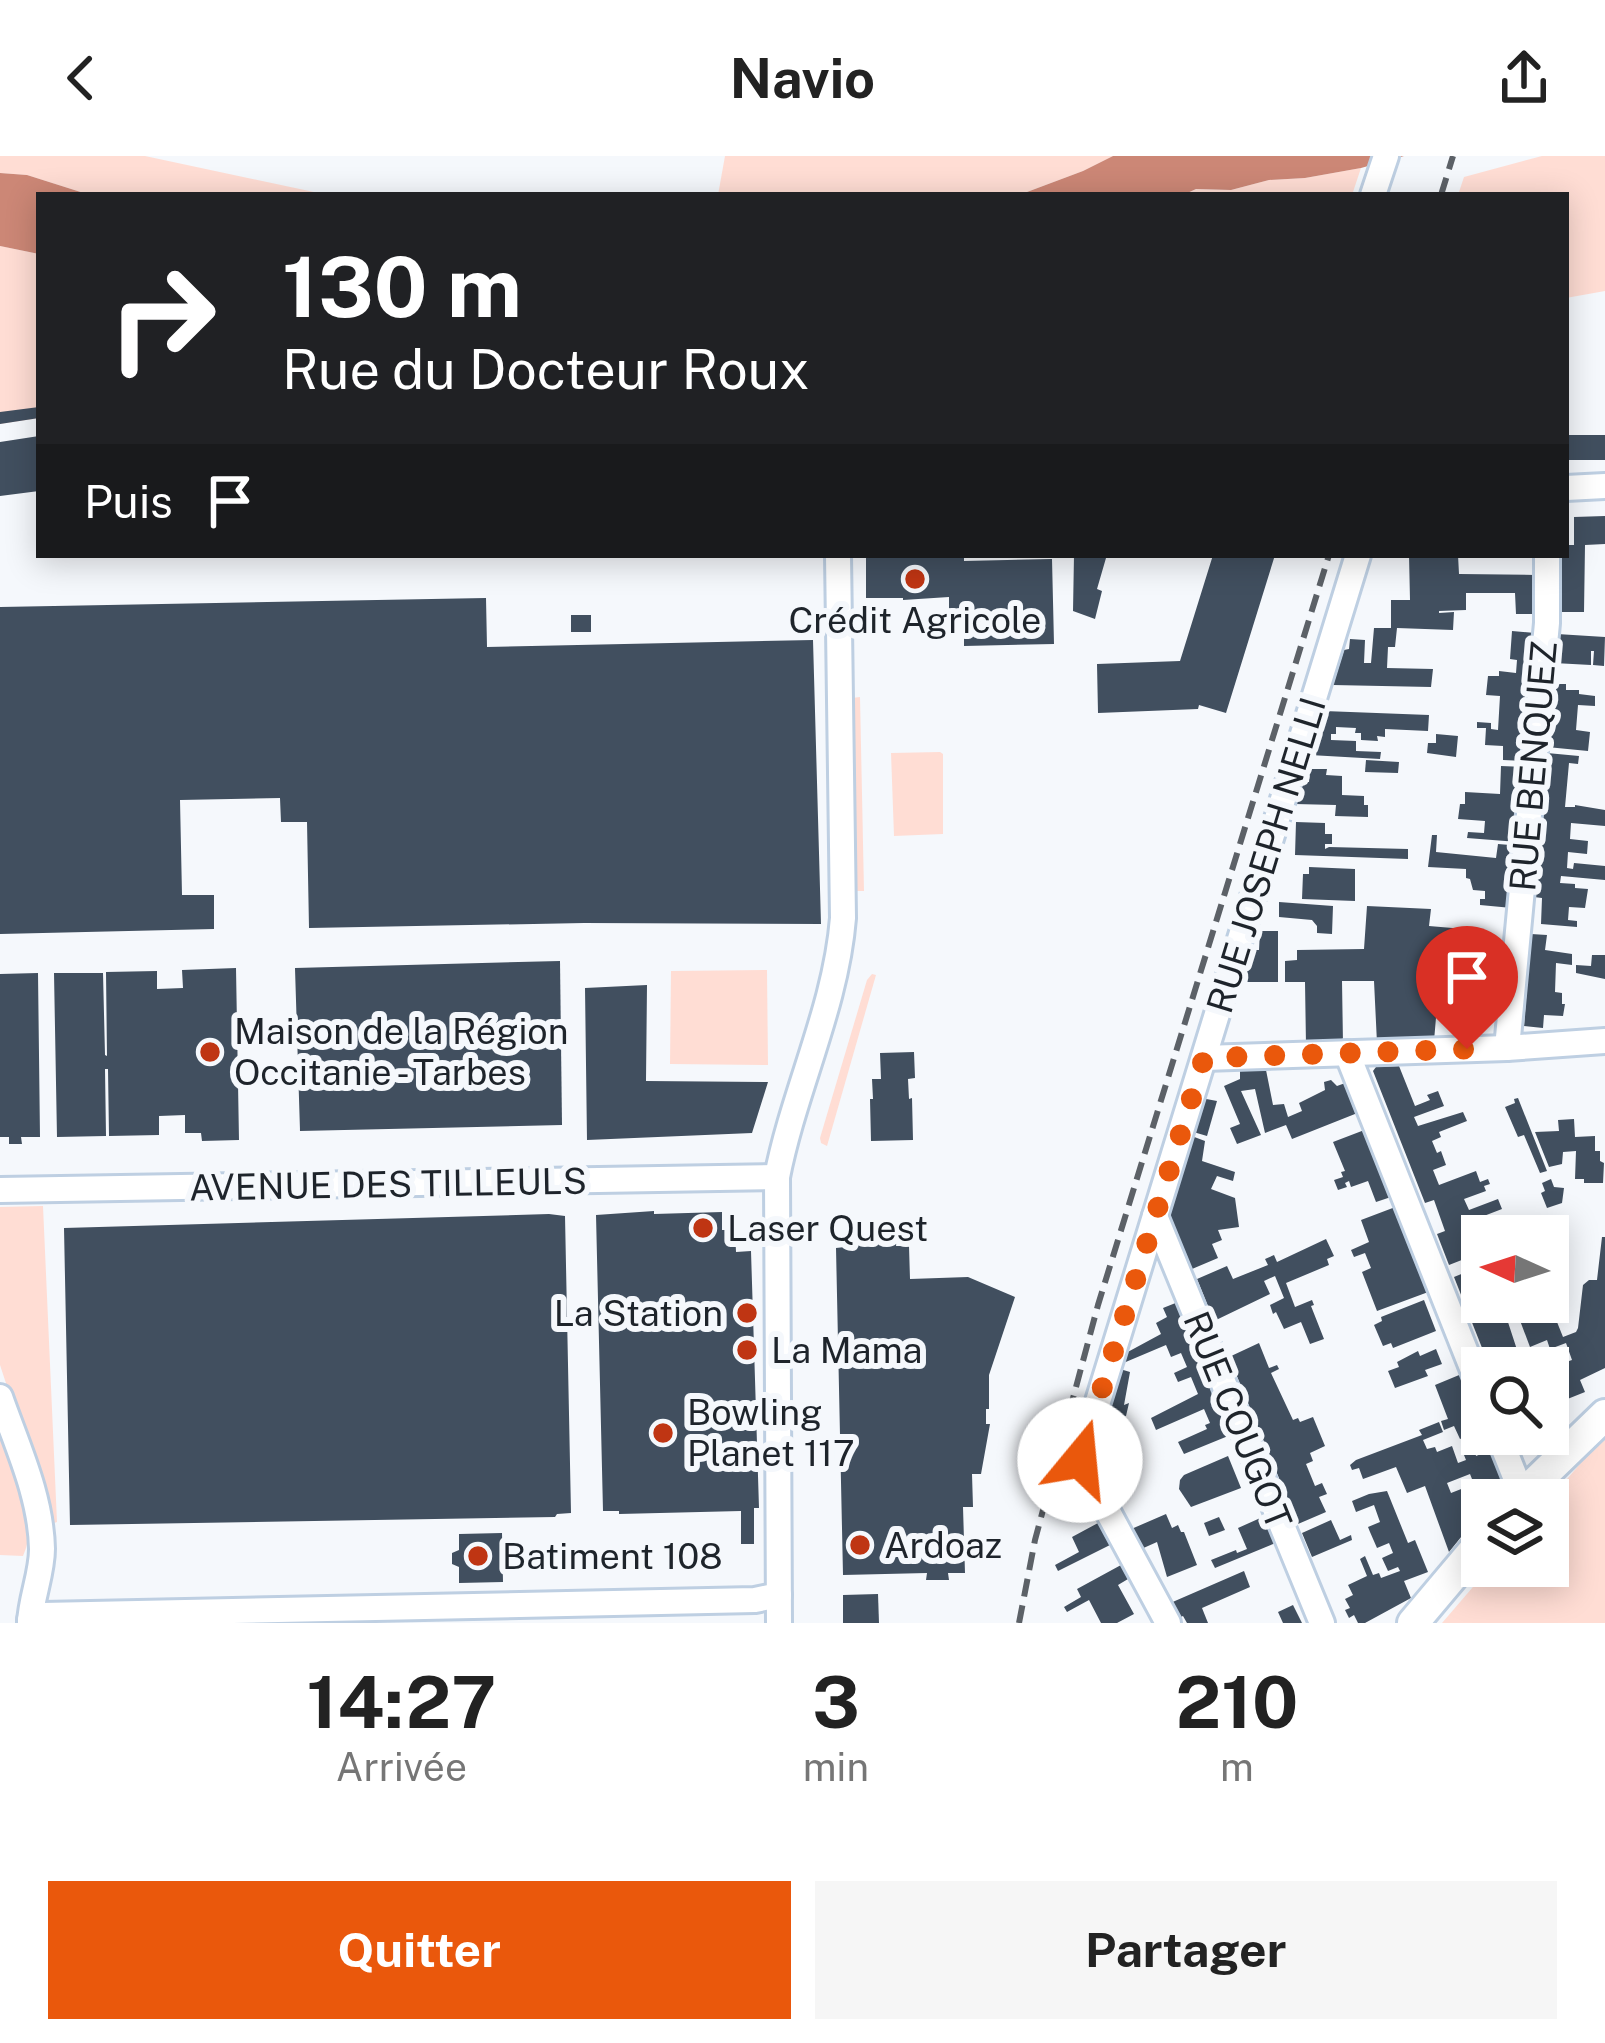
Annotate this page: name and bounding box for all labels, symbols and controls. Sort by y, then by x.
icon: back [48,45,114,111]
icon: share [1491,45,1557,111]
text: Navio [730,47,875,110]
text: 130 m [282,237,522,336]
icon: right [84,240,240,396]
text: Rue du Docteur Roux [282,338,809,401]
icon: arrive [197,468,263,534]
text: Puis [84,475,173,528]
marker: Crédit Agricole [902,566,928,592]
place label: Crédit Agricole [789,599,1041,641]
street label: RUE BENQUEZ [1501,639,1565,893]
street label: RUE JOSEPH NELLI [1198,692,1334,1018]
pin [1416,926,1518,1049]
icon: arrive [1434,944,1500,1010]
place label: Maison de la Région Occitanie - Tarbes [234,1010,568,1093]
marker: Maison de la Région Occitanie - Tarbes [197,1039,223,1065]
street label: AVENUE DES TILLEULS [189,1160,587,1208]
place label: Laser Quest [727,1207,928,1249]
marker: Laser Quest [690,1215,716,1241]
north arrow [1461,1215,1569,1323]
map controls [1461,1215,1569,1587]
place label: La Station [554,1292,723,1334]
marker: La Station [734,1300,760,1326]
street label: RUE COUGOT [1175,1305,1301,1535]
place label: La Mama [771,1329,923,1371]
marker: La Mama [734,1337,760,1363]
button: search [1461,1347,1569,1455]
place label: Bowling Planet 117 [687,1391,855,1474]
position arrow [1017,1397,1143,1523]
marker: Bowling Planet 117 [650,1420,676,1446]
button: layers [1461,1479,1569,1587]
place label: Ardoaz [884,1524,1002,1566]
marker: Ardoaz [847,1532,873,1558]
place label: Batiment 108 [502,1535,722,1577]
marker: Batiment 108 [465,1543,491,1569]
text: 14:27 [307,1660,496,1744]
text: 3 [812,1660,860,1744]
text: 210 [1175,1660,1298,1744]
text: Arrivée [336,1744,467,1790]
text: min [803,1744,869,1790]
text: m [1220,1744,1254,1790]
button: Quitter [48,1881,791,2019]
button: Partager [815,1881,1557,2019]

